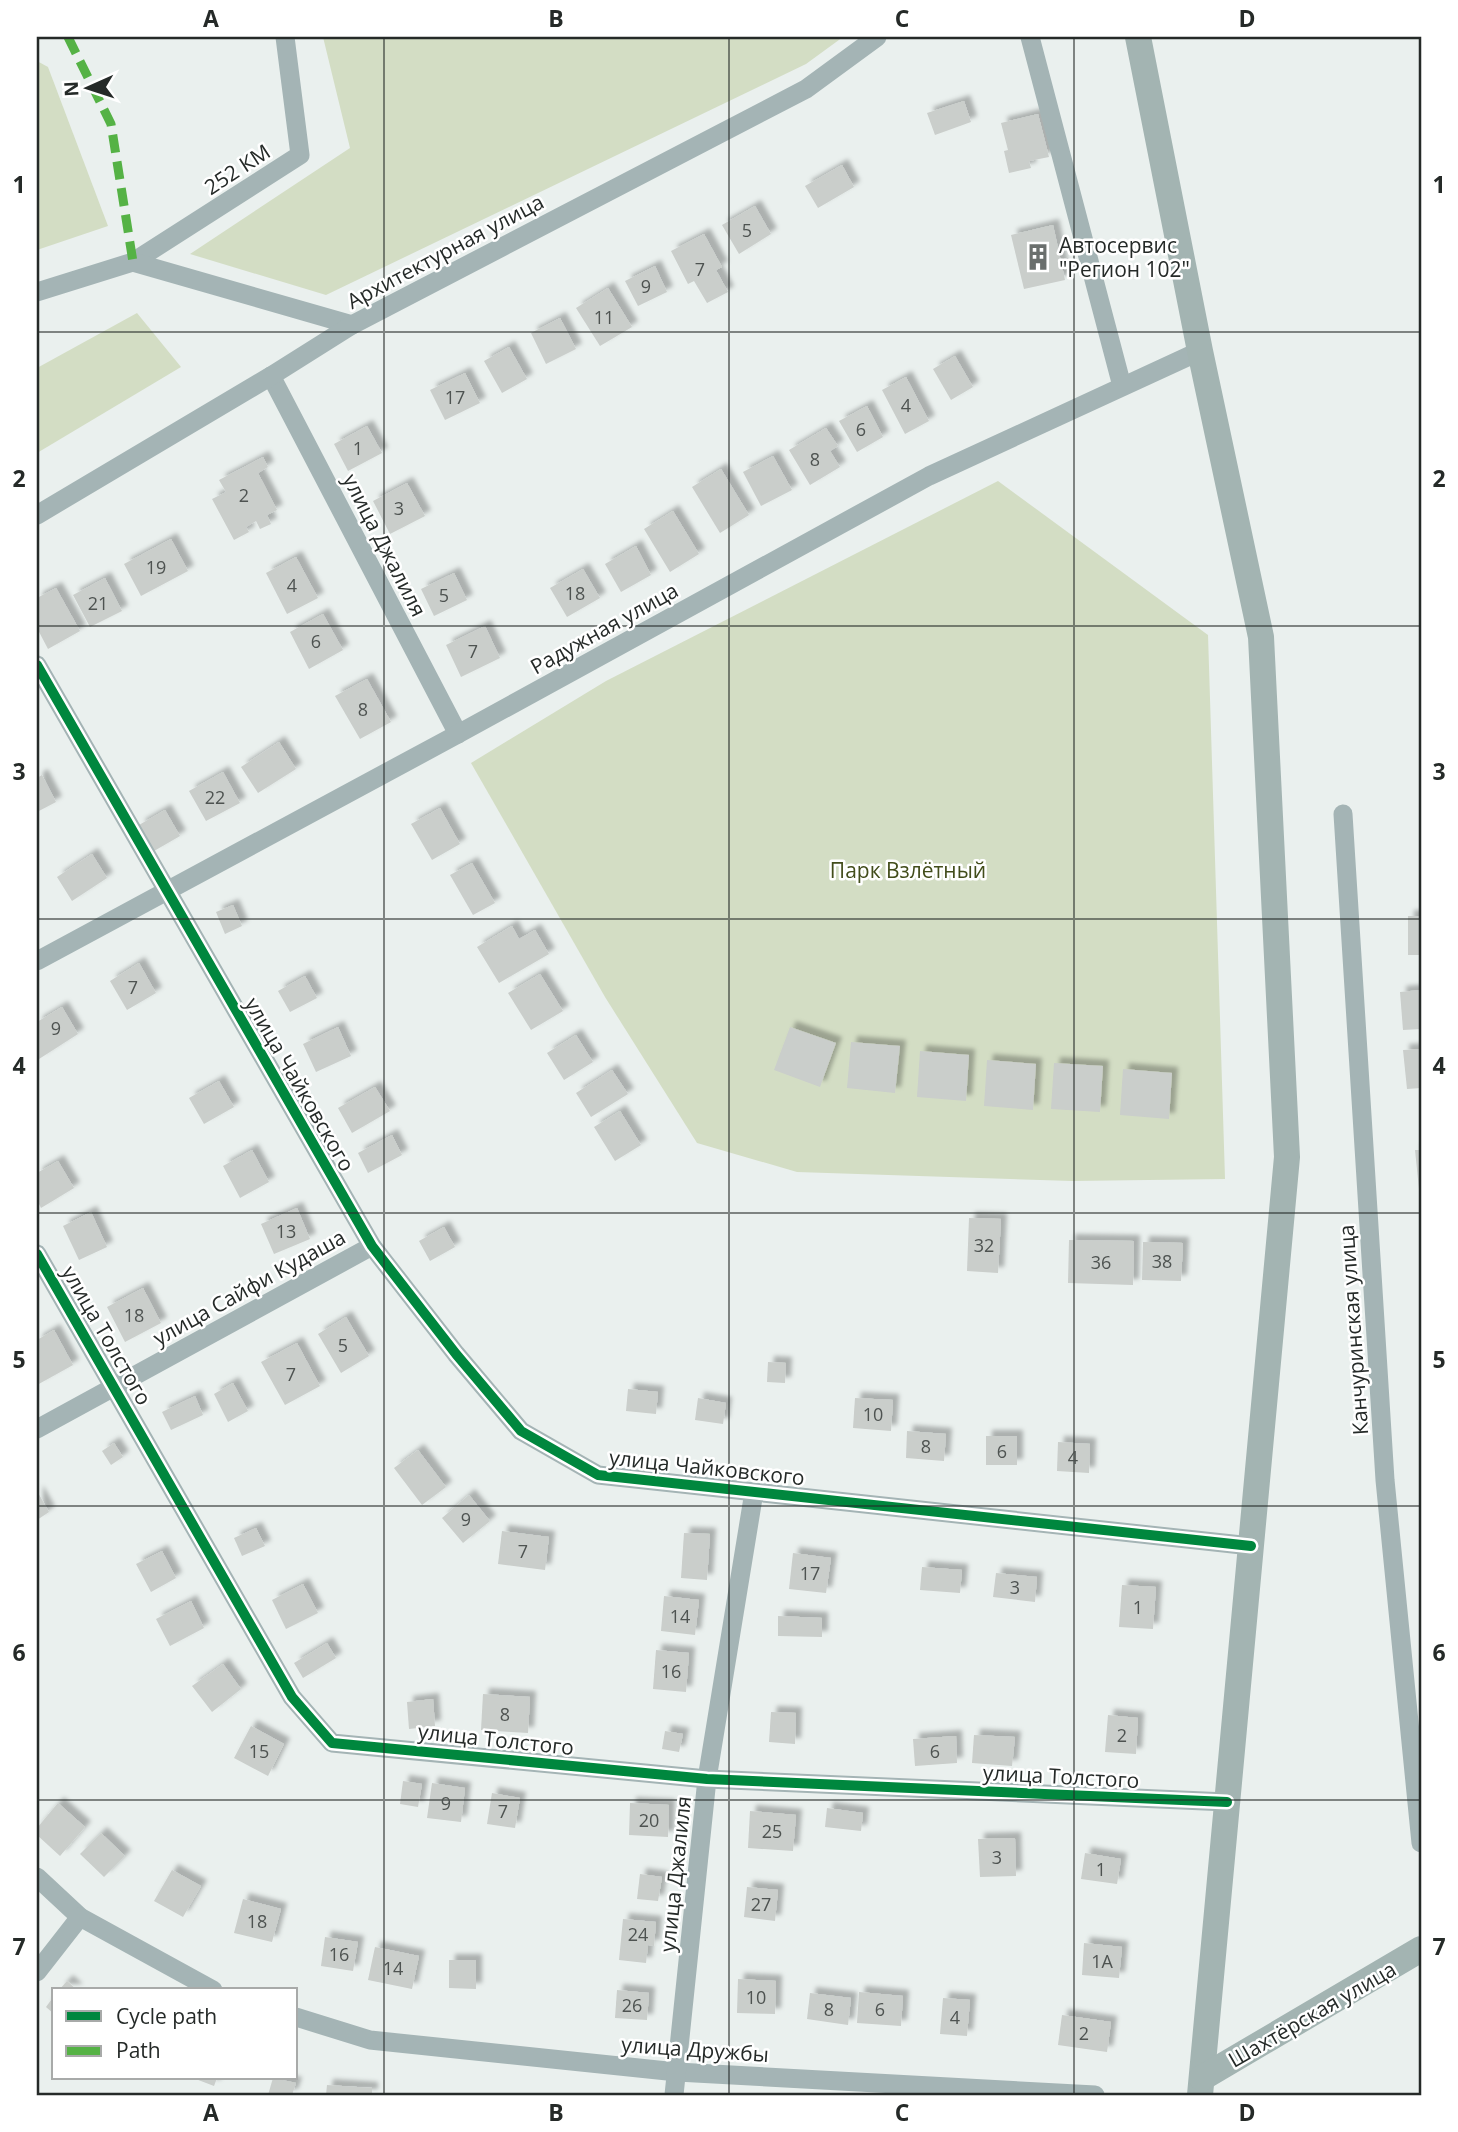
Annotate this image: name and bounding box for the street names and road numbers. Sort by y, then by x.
street label: 252 КМ [199,137,275,201]
street label: Архитектурная улица [342,187,548,315]
street label: улица Джалиля [337,469,433,621]
street label: Радужная улица [525,576,683,680]
street label: улица Чайковского [239,992,361,1176]
street label: улица Сайфи Кудаша [148,1222,350,1352]
street label: Канчуринская улица [1332,1224,1374,1436]
street label: улица Толстого [56,1260,158,1410]
street label: улица Чайковского [608,1443,806,1491]
street label: улица Толстого [417,1717,575,1761]
street label: улица Толстого [982,1758,1140,1794]
street label: улица Джалиля [653,1795,697,1953]
street label: Шахтёрская улица [1223,1955,1401,2073]
street label: улица Дружбы [620,2030,770,2068]

